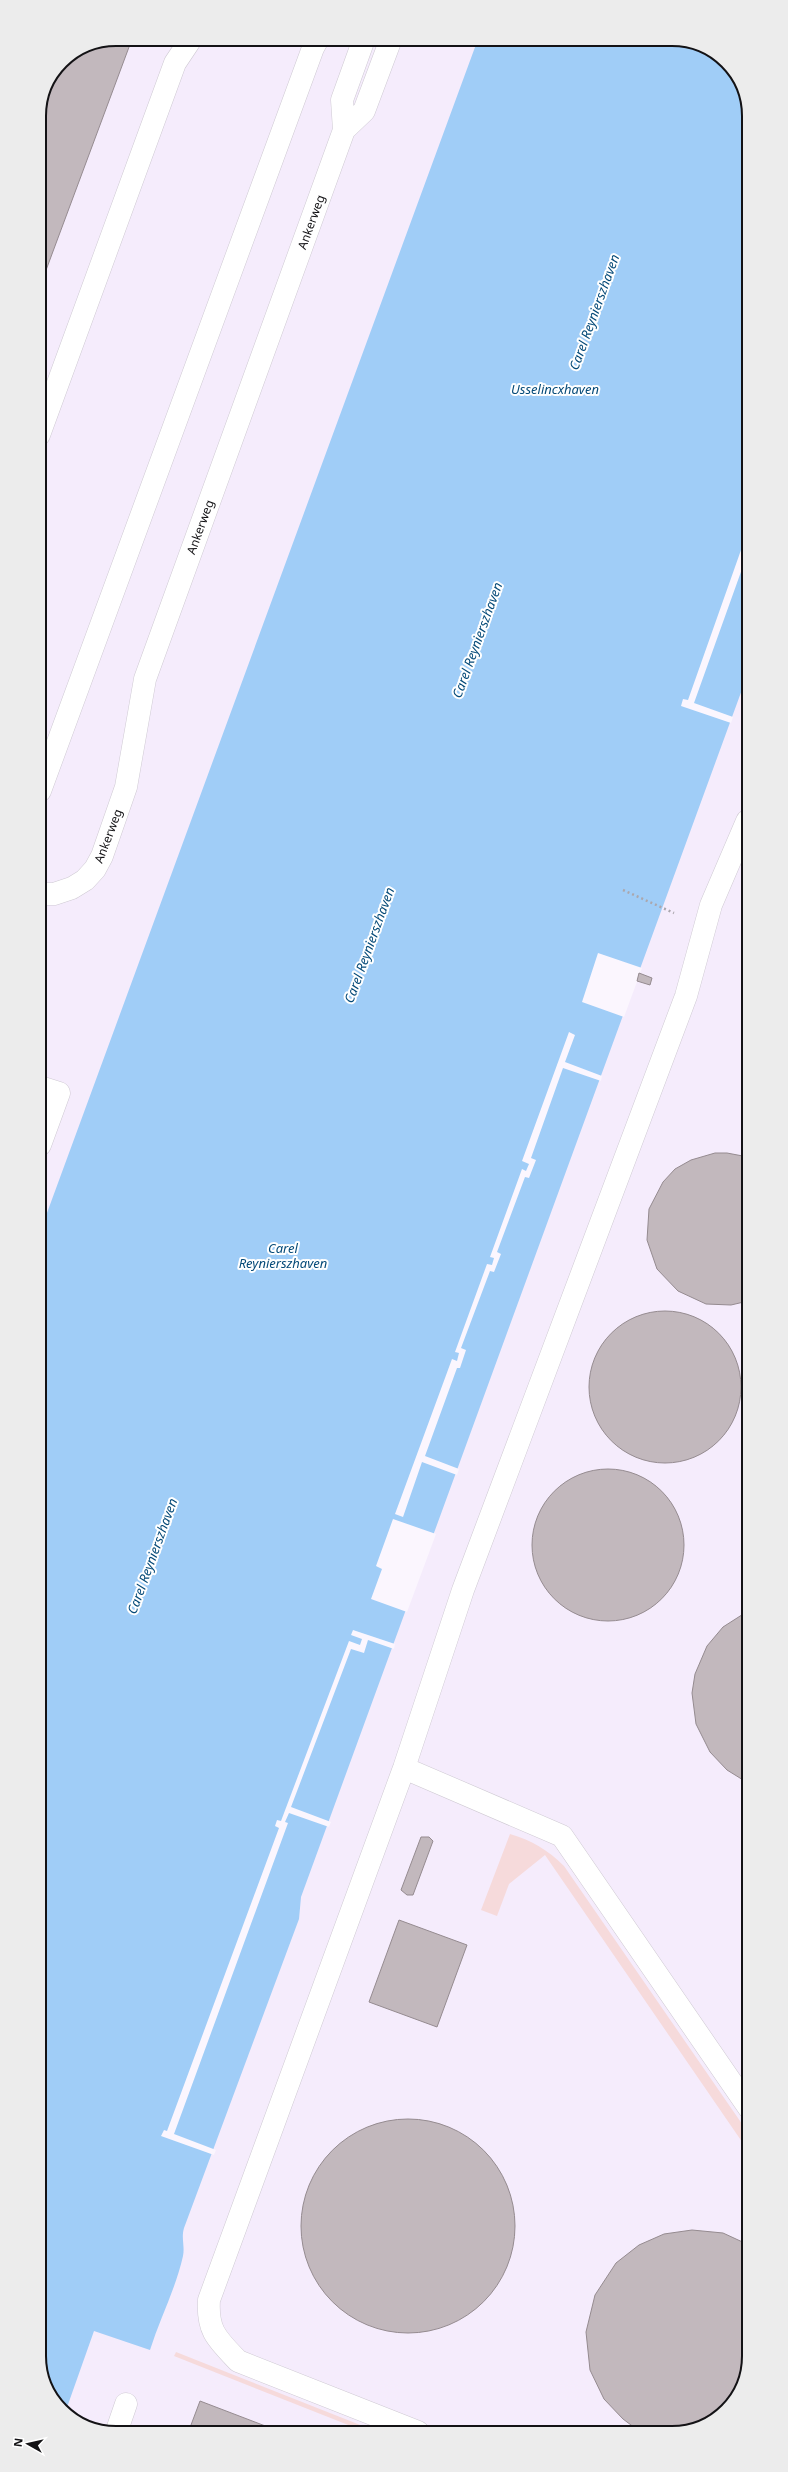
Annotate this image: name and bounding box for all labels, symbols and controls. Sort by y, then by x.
street label: Ankerweg [293,192,329,252]
water label: Carel Reynierszhaven [565,252,623,372]
water label: Usselincxhaven [511,380,599,398]
street label: Ankerweg [182,497,218,557]
water label: Carel Reynierszhaven [448,580,506,700]
street label: Ankerweg [90,806,126,866]
water label: Carel Reynierszhaven [340,885,398,1005]
water label: Carel Reynierszhaven [239,1239,327,1272]
water label: Carel Reynierszhaven [123,1496,181,1616]
north arrow [8,2424,48,2464]
text: N [10,2437,26,2448]

